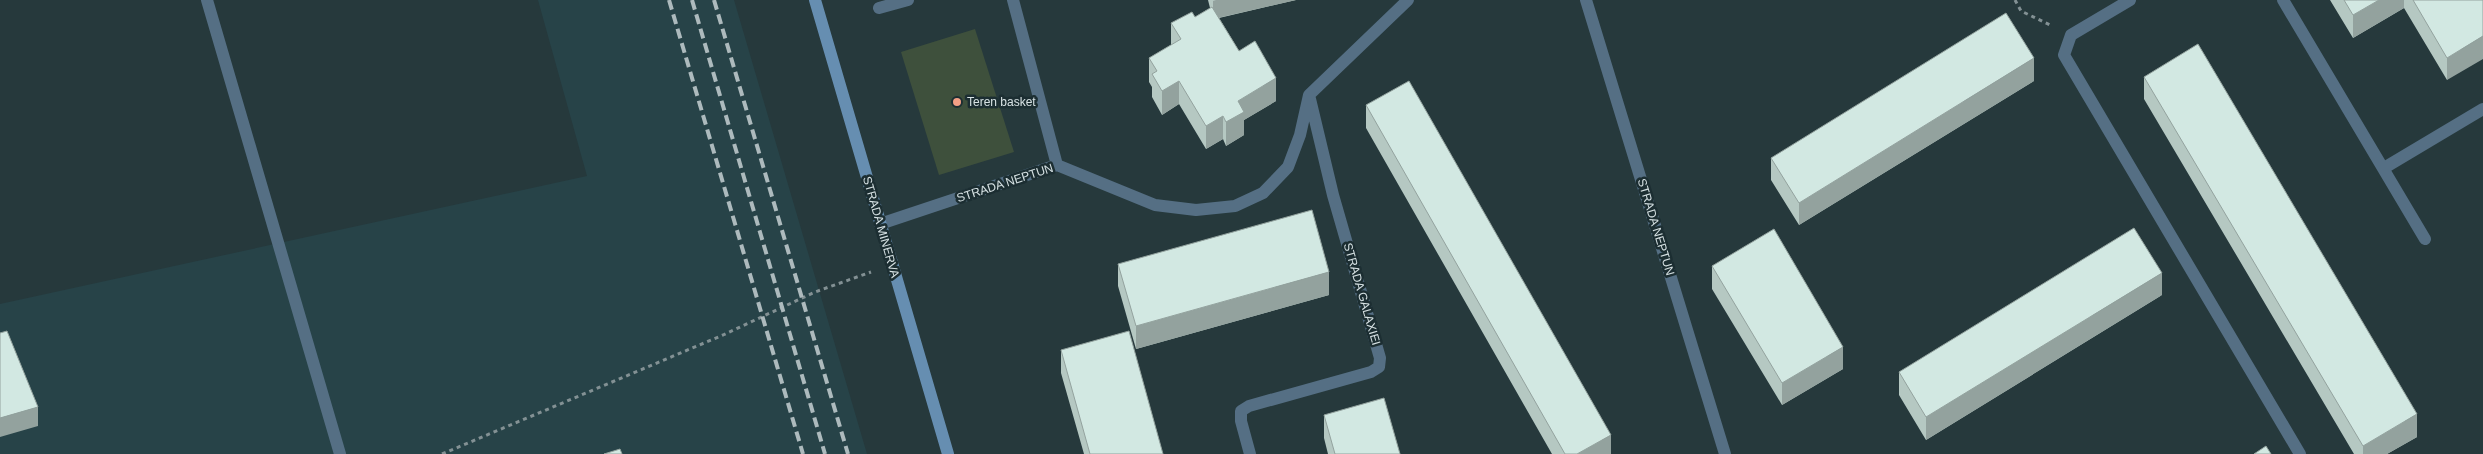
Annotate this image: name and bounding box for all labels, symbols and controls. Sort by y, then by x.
place label: Teren basket [967,95,1036,109]
marker: Teren basket [951,96,963,108]
street label: STRADA NEPTUN [955,161,1055,205]
street label: STRADA MINERVA [860,175,902,279]
street label: STRADA NEPTUN [1635,177,1677,277]
street label: STRADA GALAXIEI [1341,241,1383,347]

